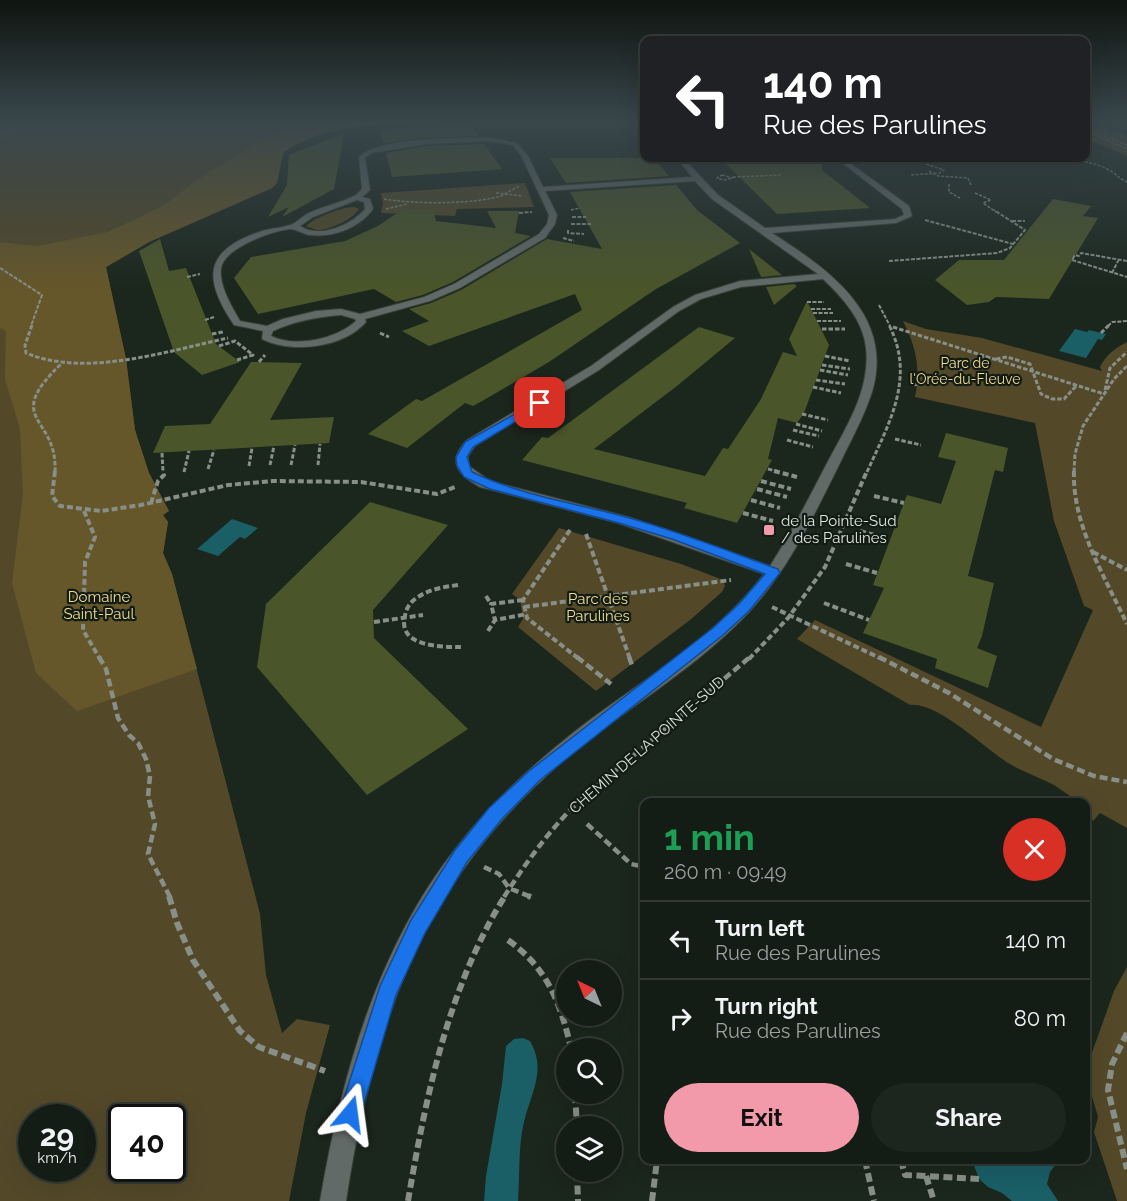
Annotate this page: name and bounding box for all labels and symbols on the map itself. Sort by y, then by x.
park label: Parc de l'Orée-du-Fleuve [910,355,1020,387]
pin [514,377,565,428]
place label: de la Pointe-Sud / des Parulines [781,512,896,547]
marker: de la Pointe-Sud / des Parulines [762,523,776,537]
park label: Domaine Saint-Paul [64,588,135,623]
park label: Parc des Parulines [566,590,630,625]
street label: CHEMIN DE LA POINTE-SUD [566,672,729,817]
north arrow [556,960,622,1026]
position arrow [318,1082,382,1146]
speed limit sign: 40 [108,1104,186,1182]

